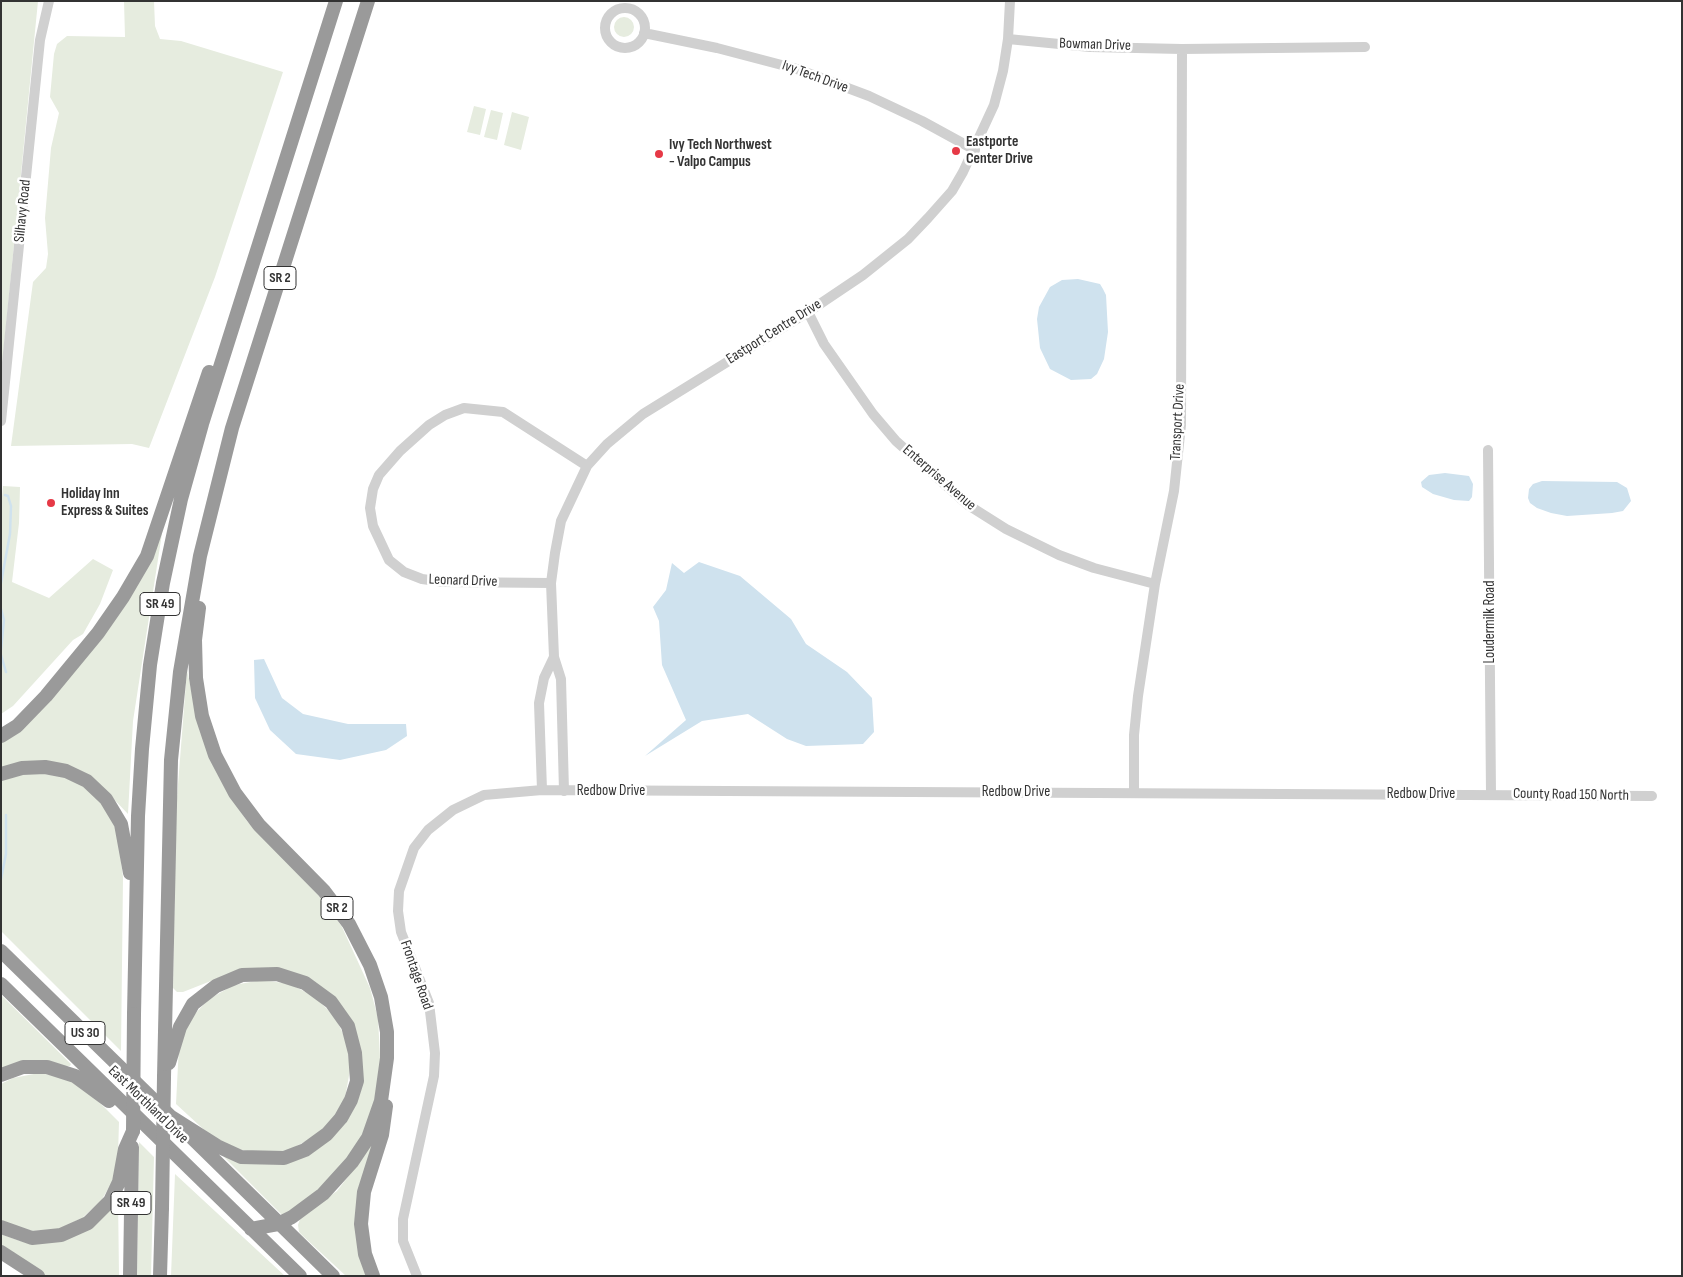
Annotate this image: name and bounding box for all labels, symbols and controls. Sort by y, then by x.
street label: Bowman Drive [1059,35,1131,55]
street label: Ivy Tech Drive [779,57,851,97]
place label: Eastporte Center Drive [966,133,1033,168]
place label: Ivy Tech Northwest - Valpo Campus [669,136,772,171]
marker: Eastporte Center Drive [950,145,962,157]
marker: Ivy Tech Northwest - Valpo Campus [653,148,665,160]
street label: Silhavy Road [11,179,35,243]
road number: SR 2 [264,266,296,290]
street label: Eastport Centre Drive [723,296,825,368]
street label: Transport Drive [1167,383,1189,461]
street label: Enterprise Avenue [899,441,979,515]
place label: Holiday Inn Express & Suites [61,485,149,520]
marker: Holiday Inn Express & Suites [45,497,57,509]
street label: Leonard Drive [428,571,498,591]
street label: Loudermilk Road [1481,581,1499,663]
road number: SR 49 [140,592,180,616]
street label: Redbow Drive [577,782,645,800]
street label: Redbow Drive [982,783,1050,801]
street label: Redbow Drive [1387,785,1455,803]
street label: County Road 150 North [1513,785,1629,805]
road number: SR 2 [321,896,353,920]
street label: Frontage Road [396,938,436,1012]
road number: US 30 [65,1021,105,1044]
street label: East Morthland Drive [104,1062,192,1148]
road number: SR 49 [111,1192,151,1214]

